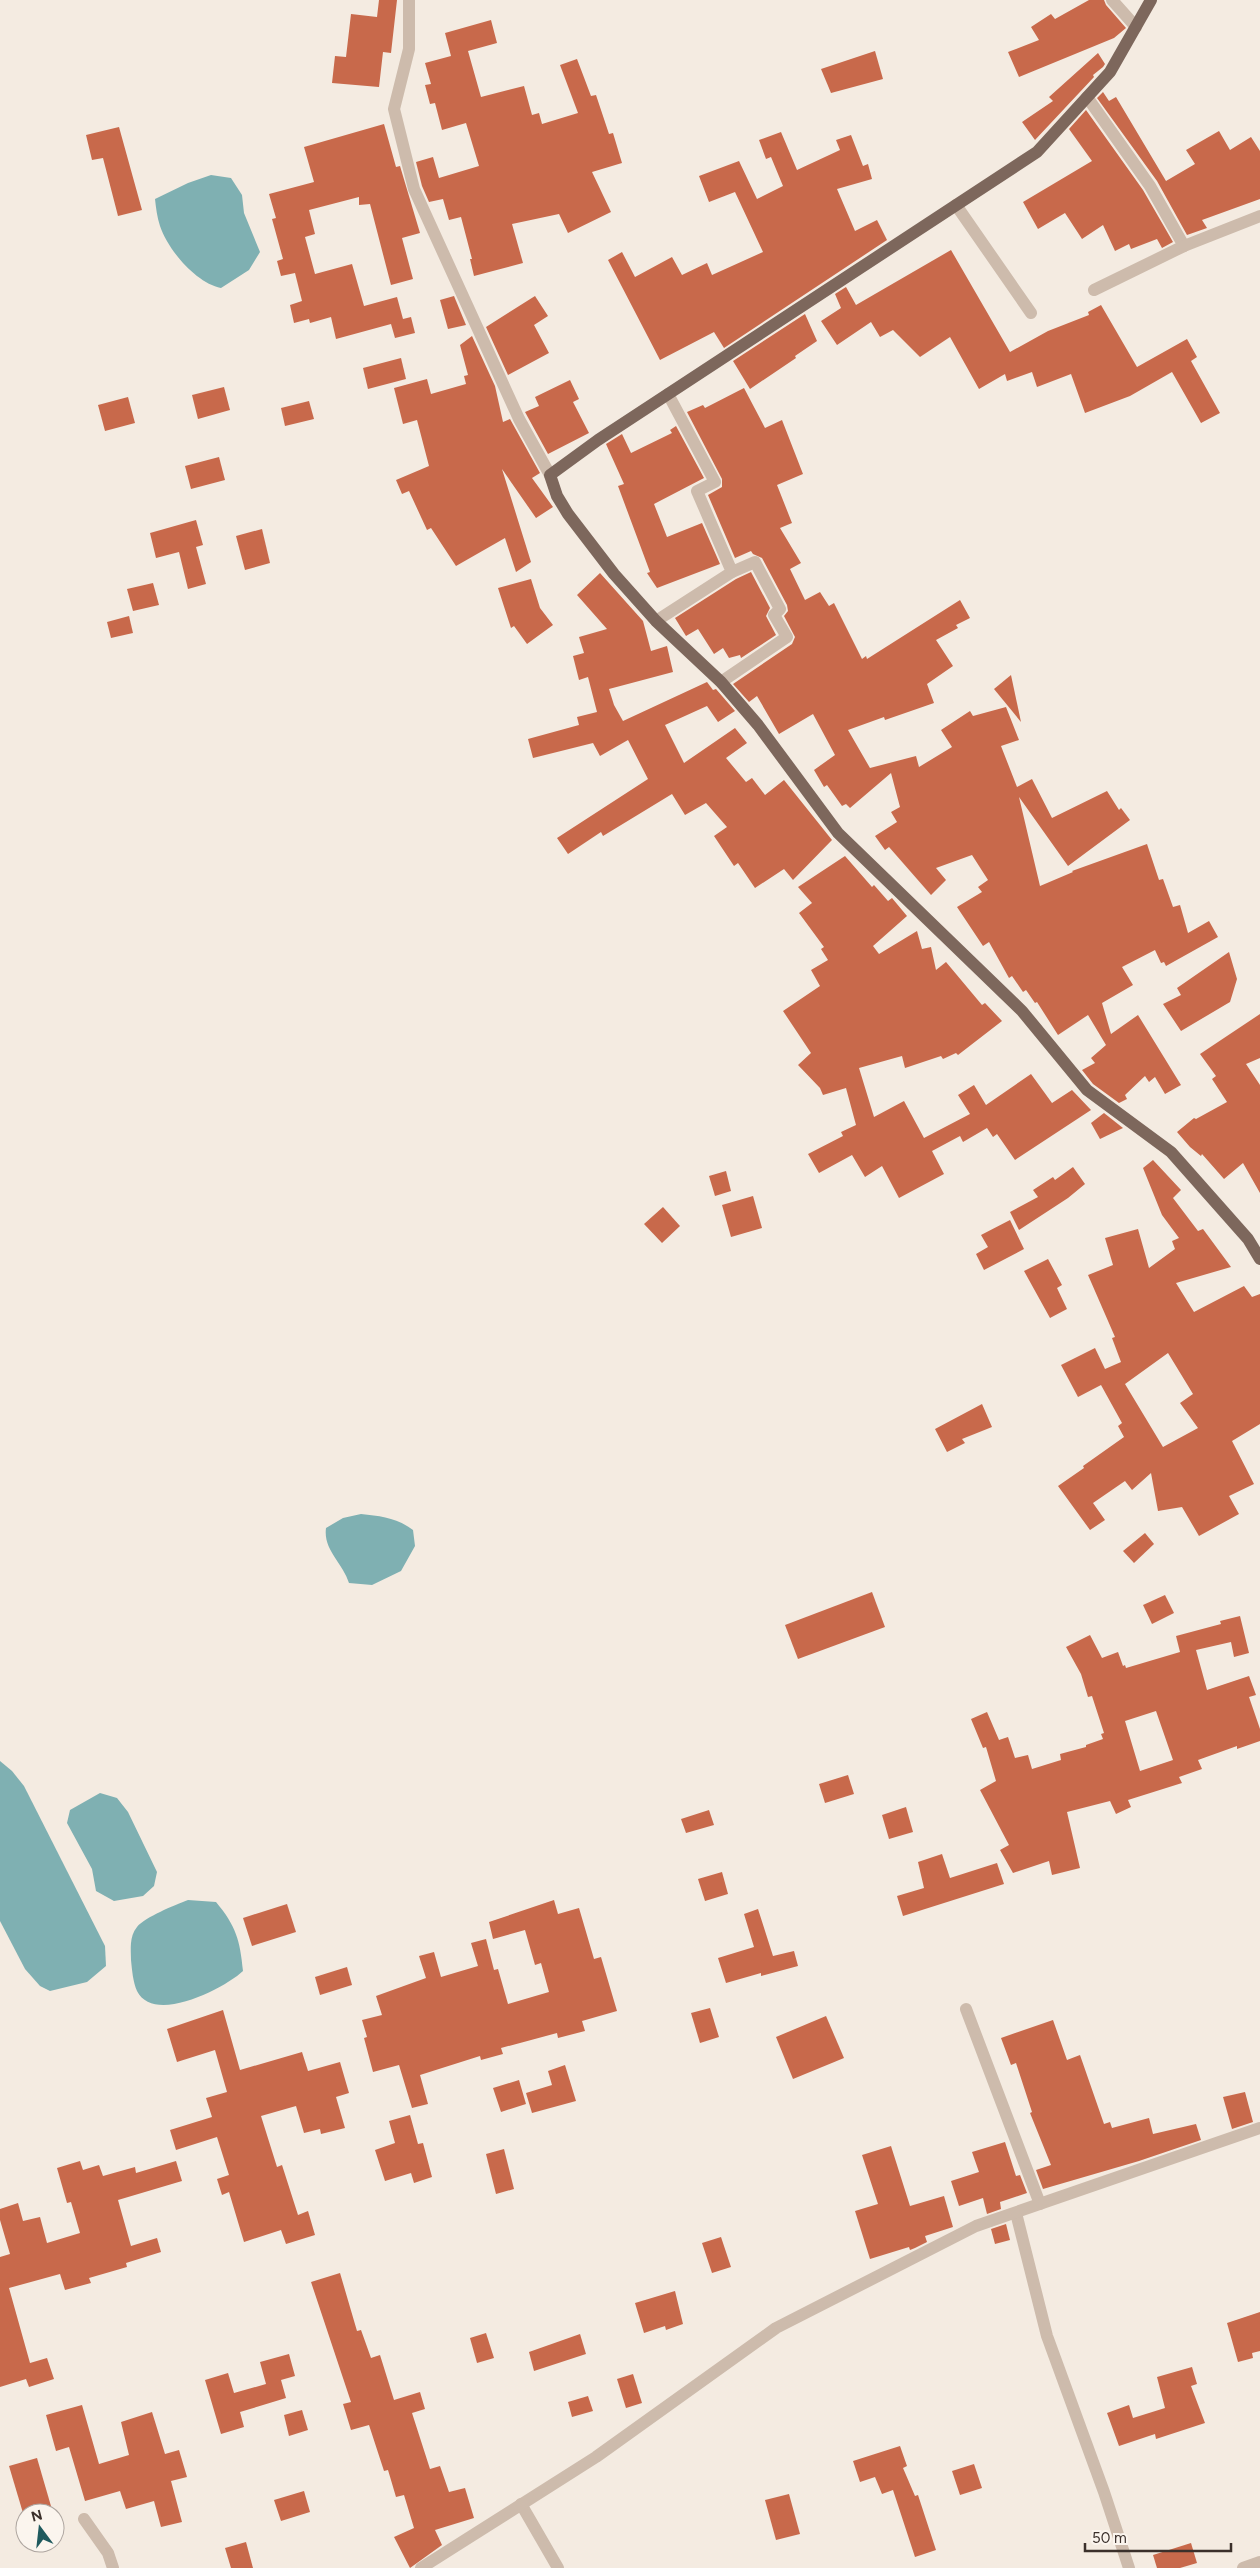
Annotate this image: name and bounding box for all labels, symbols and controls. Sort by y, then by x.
north arrow [15,2503,65,2553]
text: N [29,2506,44,2526]
scale bar [1085,2520,1231,2552]
text: 50 m [1092,2529,1127,2547]

